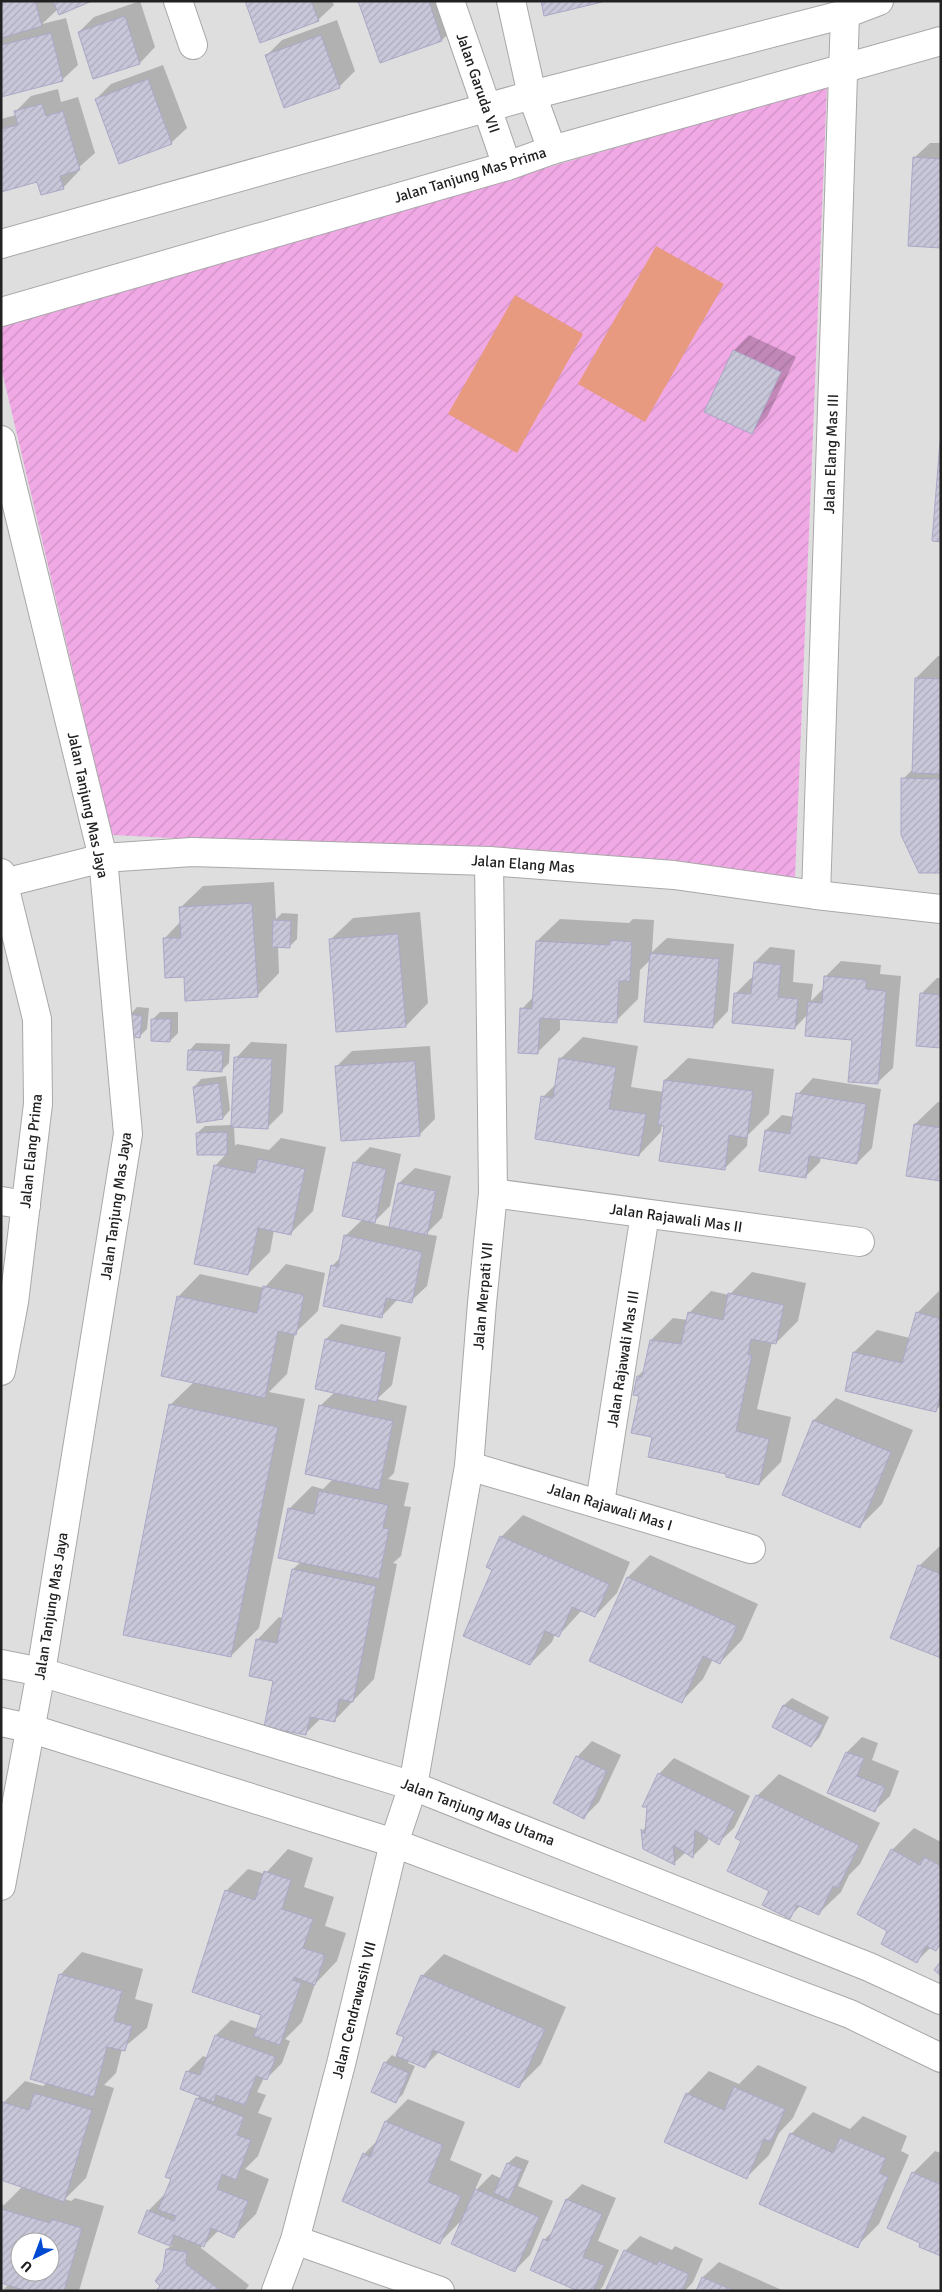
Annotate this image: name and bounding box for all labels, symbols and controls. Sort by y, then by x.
street label: Jalan Garuda VII [452,31,504,135]
street label: Jalan Tanjung Mas Prima [392,143,548,207]
street label: Jalan Elang Mas III [820,394,842,514]
street label: Jalan Tanjung Mas Jaya [64,730,112,880]
street label: Jalan Elang Mas [471,851,576,877]
street label: Jalan Elang Prima [16,1093,46,1209]
street label: Jalan Tanjung Mas Jaya [97,1131,135,1281]
street label: Jalan Rajawali Mas II [608,1200,744,1236]
street label: Jalan Merpati VII [469,1241,497,1351]
street label: Jalan Rajawali Mas III [603,1289,643,1429]
street label: Jalan Rajawali Mas I [545,1479,675,1535]
street label: Jalan Tanjung Mas Jaya [30,1531,72,1681]
street label: Jalan Tanjung Mas Utama [399,1774,557,1850]
street label: Jalan Cendrawasih VII [328,1940,380,2080]
north arrow [10,2232,60,2282]
text: U [17,2257,36,2276]

